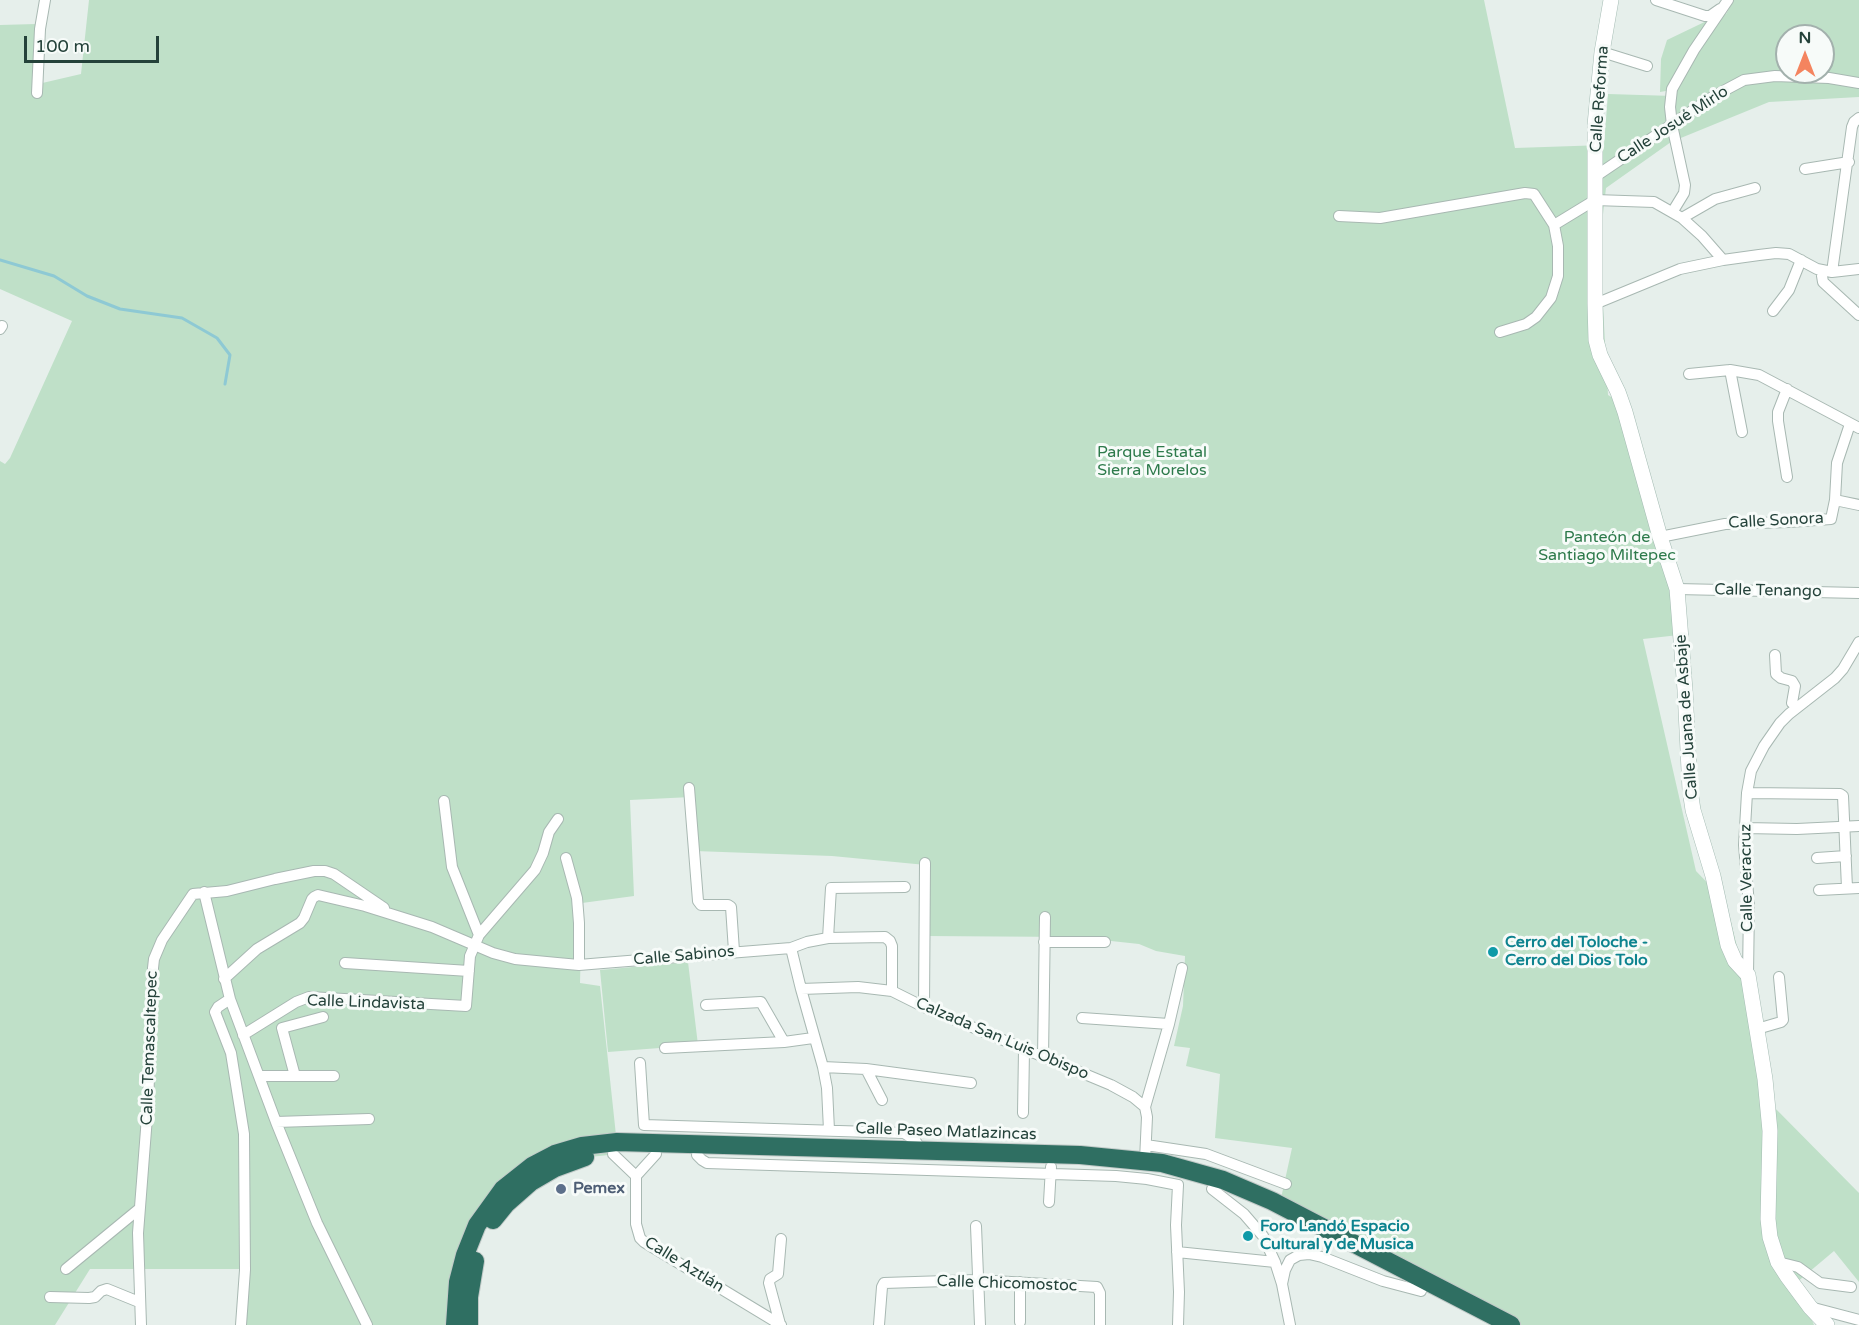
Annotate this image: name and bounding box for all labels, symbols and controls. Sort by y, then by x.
scale bar [27,24,162,62]
north arrow [1775,24,1835,84]
text: N [1799,28,1811,48]
text: 100 m [35,35,90,57]
street label: Calle Reforma [1587,45,1613,153]
street label: Calle Josué Mirlo [1614,82,1732,168]
park label: Parque Estatal Sierra Morelos [1097,443,1207,481]
street label: Calle Sonora [1728,509,1824,533]
park label: Panteón de Santiago Miltepec [1538,528,1676,566]
street label: Calle Tenango [1714,580,1822,602]
street label: Calle Juana de Asbaje [1672,634,1702,800]
street label: Calle Veracruz [1736,824,1758,932]
place label: Cerro del Toloche - Cerro del Dios Tolo [1505,933,1648,971]
street label: Calle Sabinos [633,942,735,970]
marker: Cerro del Toloche - Cerro del Dios Tolo [1486,945,1500,959]
street label: Calle Temascaltepec [138,970,162,1126]
street label: Calle Lindavista [307,991,425,1015]
street label: Calzada San Luis Obispo [913,994,1091,1084]
street label: Calle Paseo Matlazincas [855,1119,1037,1145]
place label: Pemex [573,1179,625,1199]
marker: Pemex [554,1182,568,1196]
place label: Foro Landó Espacio Cultural y de Musica [1260,1217,1414,1255]
marker: Foro Landó Espacio Cultural y de Musica [1241,1229,1255,1243]
street label: Calle Aztlán [641,1233,727,1297]
street label: Calle Chicomostoc [936,1272,1078,1296]

